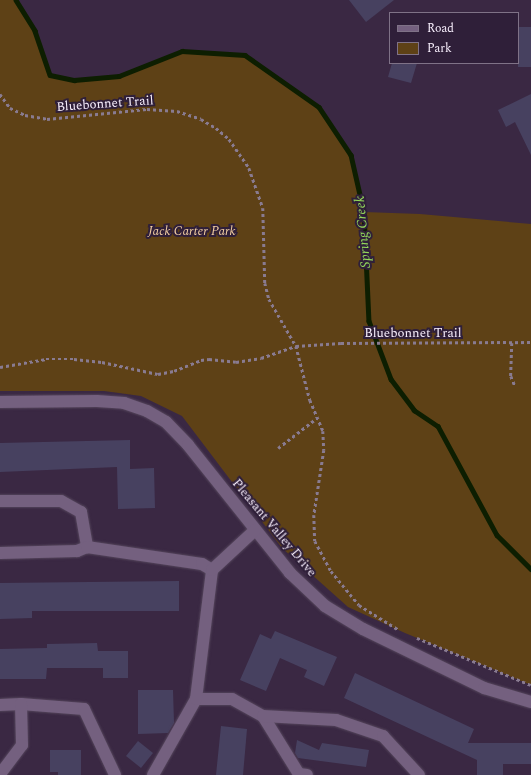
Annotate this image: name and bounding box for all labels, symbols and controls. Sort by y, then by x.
legend [389,12,519,64]
text: Road [427,19,454,38]
text: Park [427,39,452,58]
street label: Bluebonnet Trail [56,93,154,115]
water label: Spring Creek [351,195,375,269]
park label: Jack Carter Park [148,223,236,239]
street label: Bluebonnet Trail [364,325,462,341]
street label: Pleasant Valley Drive [229,476,319,580]

